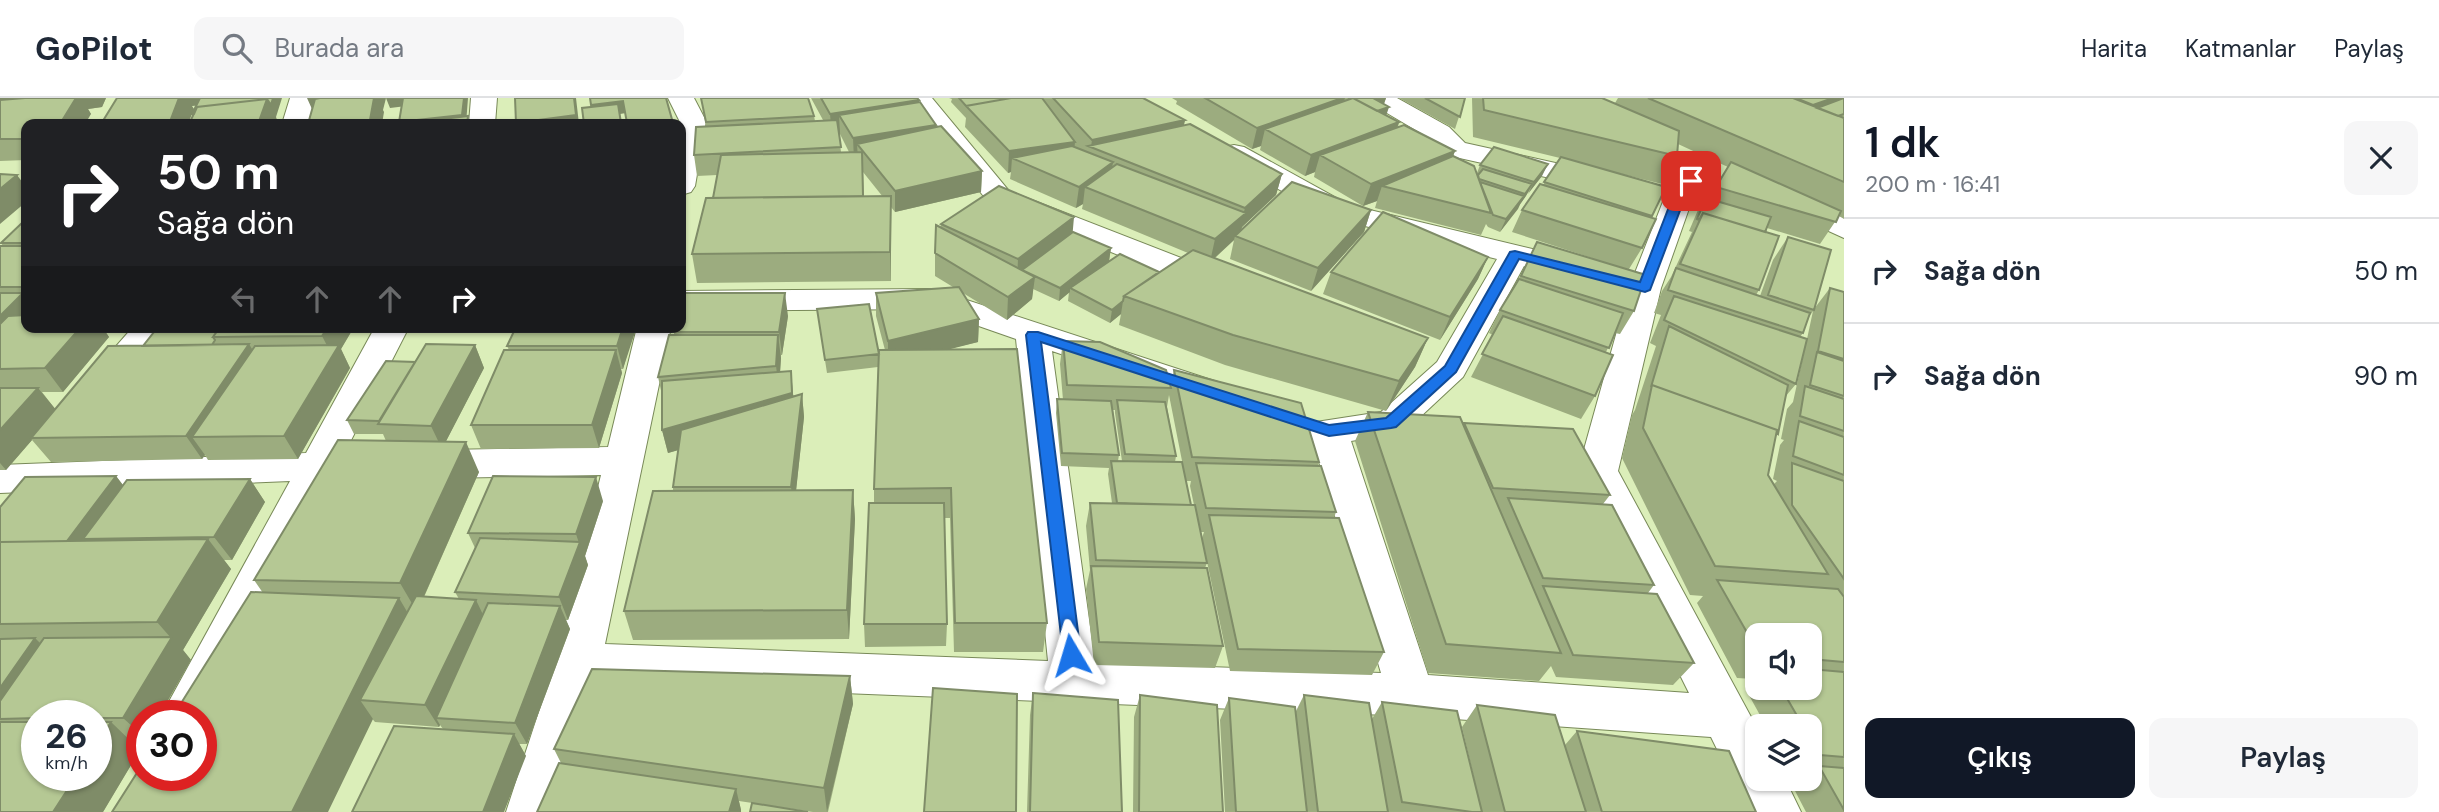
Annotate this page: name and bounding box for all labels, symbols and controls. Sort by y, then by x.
search box [194,17,684,80]
text: GoPilot [35,27,152,70]
icon: search [218,29,256,67]
text: Burada ara [274,31,404,65]
text: Harita [2081,33,2147,64]
text: Katmanlar [2185,33,2296,64]
text: Paylaş [2334,33,2404,64]
text: 1 dk [1865,115,1940,170]
button: close [2344,121,2418,195]
text: 50 m [157,140,280,204]
icon: right [42,147,133,238]
pin [1661,151,1721,211]
icon: arrive [1672,162,1710,200]
text: 200 m · 16:41 [1865,169,2000,199]
text: Sağa dön [157,202,294,244]
icon: right [1865,252,1903,290]
text: Sağa dön [1924,254,2041,288]
text: 50 m [2354,254,2418,288]
icon: left [225,280,263,318]
icon: ahead [298,280,336,318]
icon: ahead [371,280,409,318]
icon: right [444,280,482,318]
icon: right [1865,357,1903,395]
text: Sağa dön [1924,359,2041,393]
text: 90 m [2354,359,2418,393]
position arrow [1034,618,1108,692]
map controls [1745,623,1822,791]
button: sound [1745,623,1822,700]
speed limit sign: 30 [126,700,217,791]
text: 26 [45,713,88,759]
button: layers [1745,714,1822,791]
button: Çıkış [1865,718,2135,798]
button: Paylaş [2149,718,2418,798]
text: km/h [45,751,88,775]

